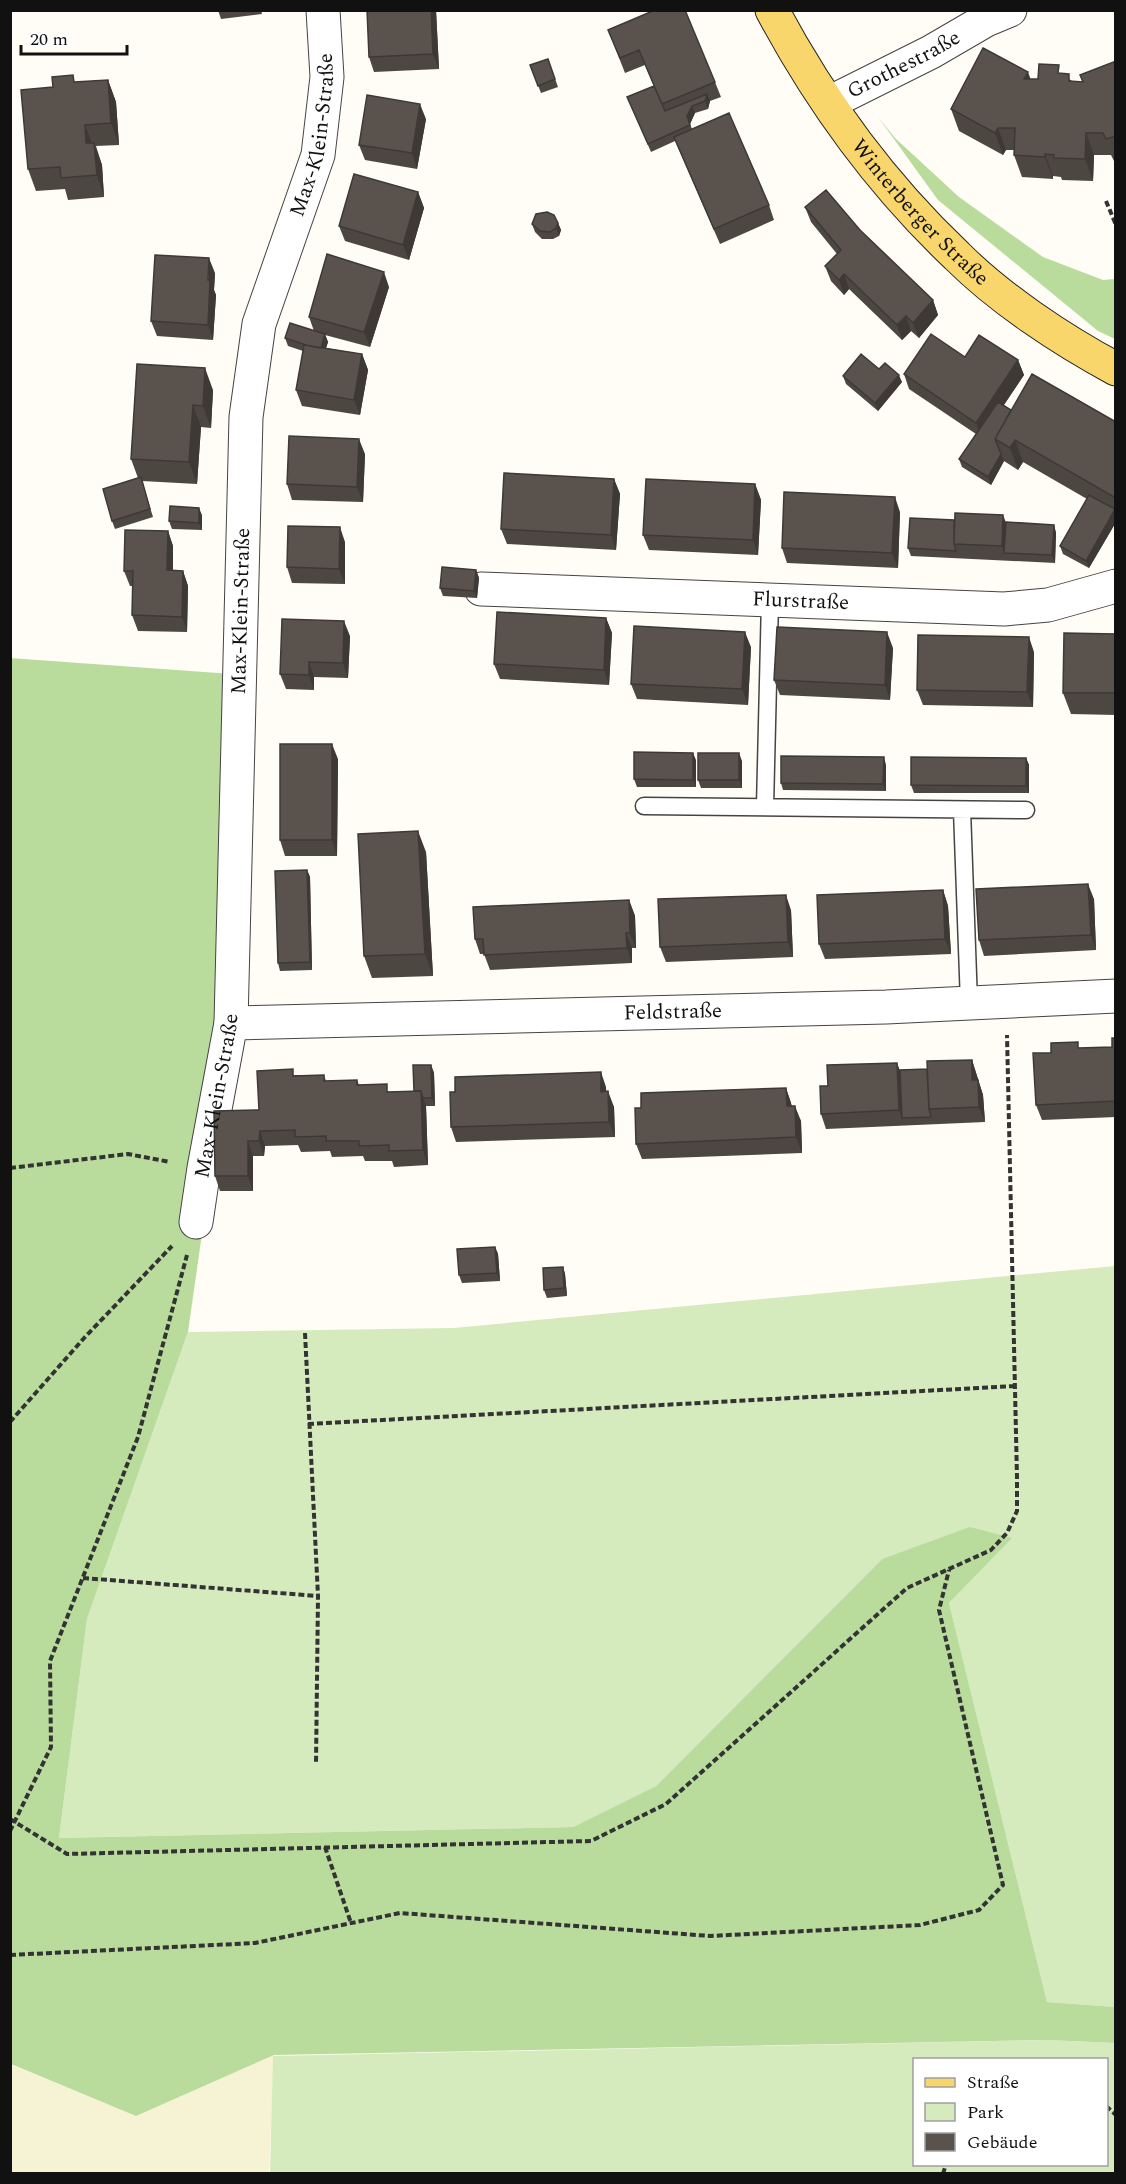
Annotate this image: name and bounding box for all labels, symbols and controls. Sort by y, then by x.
scale bar [21,18,128,56]
street label: Grothestraße [842,22,967,107]
text: 20 m [30,26,68,53]
street label: Max-Klein-Straße [282,52,343,221]
street label: Winterberger Straße [843,132,996,294]
street label: Max-Klein-Straße [223,527,259,695]
street label: Flurstraße [752,583,850,619]
street label: Feldstraße [623,995,723,1029]
street label: Max-Klein-Straße [186,1013,247,1181]
legend [913,2058,1108,2166]
text: Straße [967,2069,1019,2096]
text: Park [967,2099,1004,2126]
text: Gebäude [967,2129,1037,2156]

